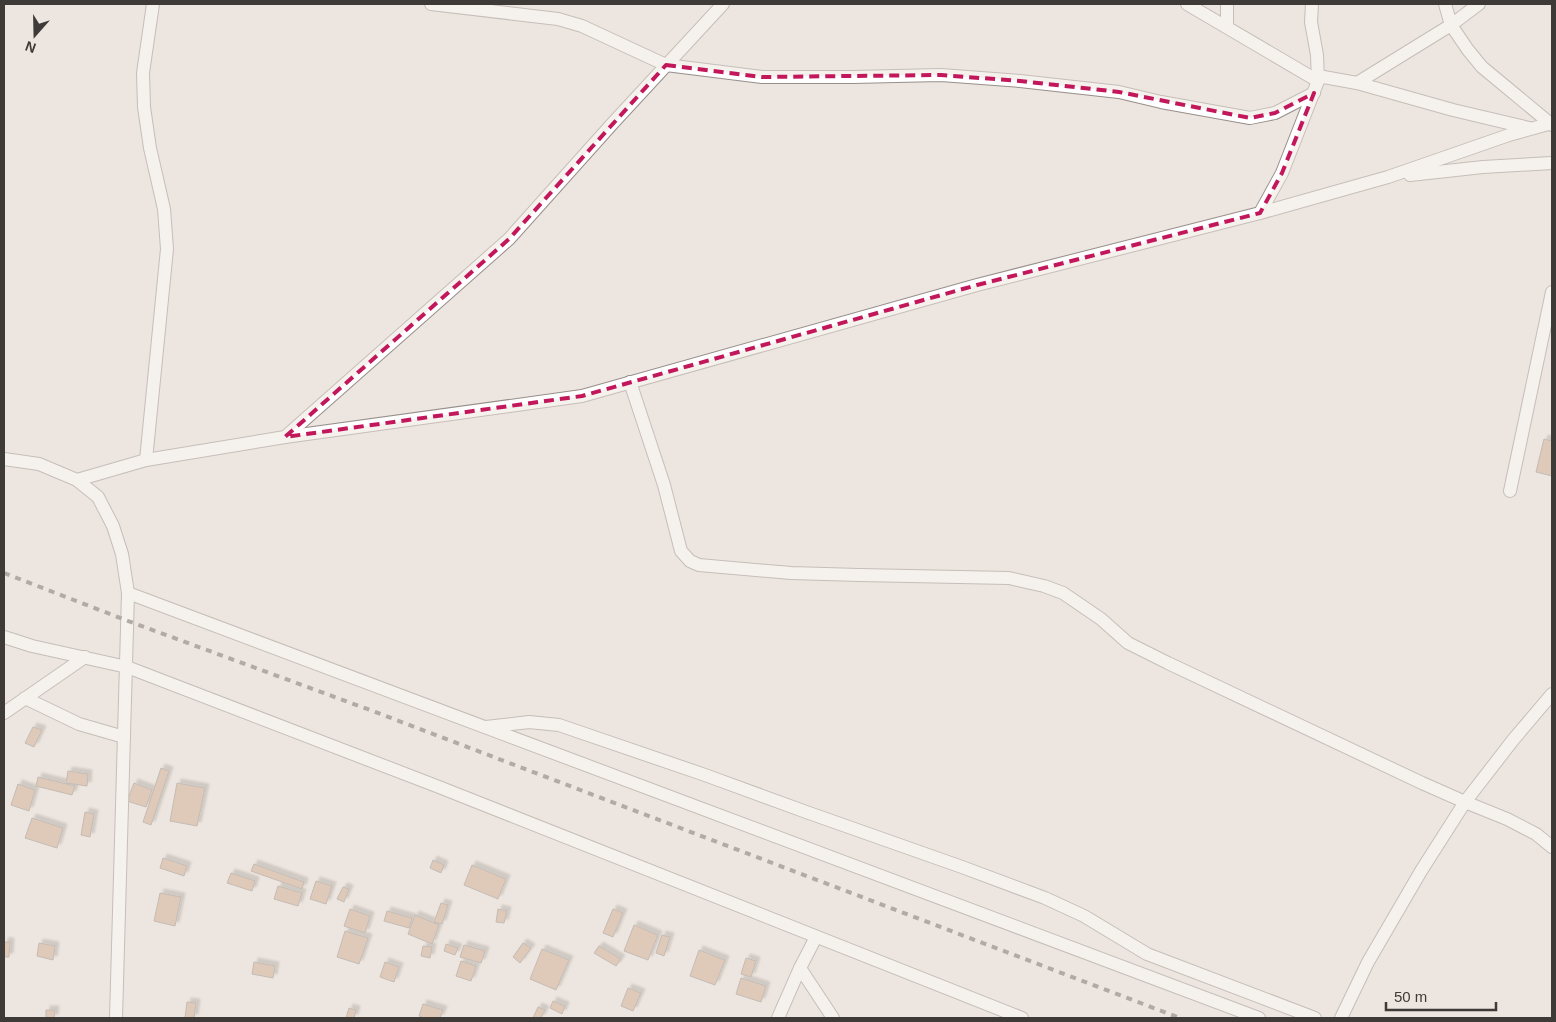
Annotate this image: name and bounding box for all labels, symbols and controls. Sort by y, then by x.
north arrow [10,10,60,60]
text: N [23,38,38,56]
scale bar [1386,980,1496,1012]
text: 50 m [1394,988,1427,1005]

